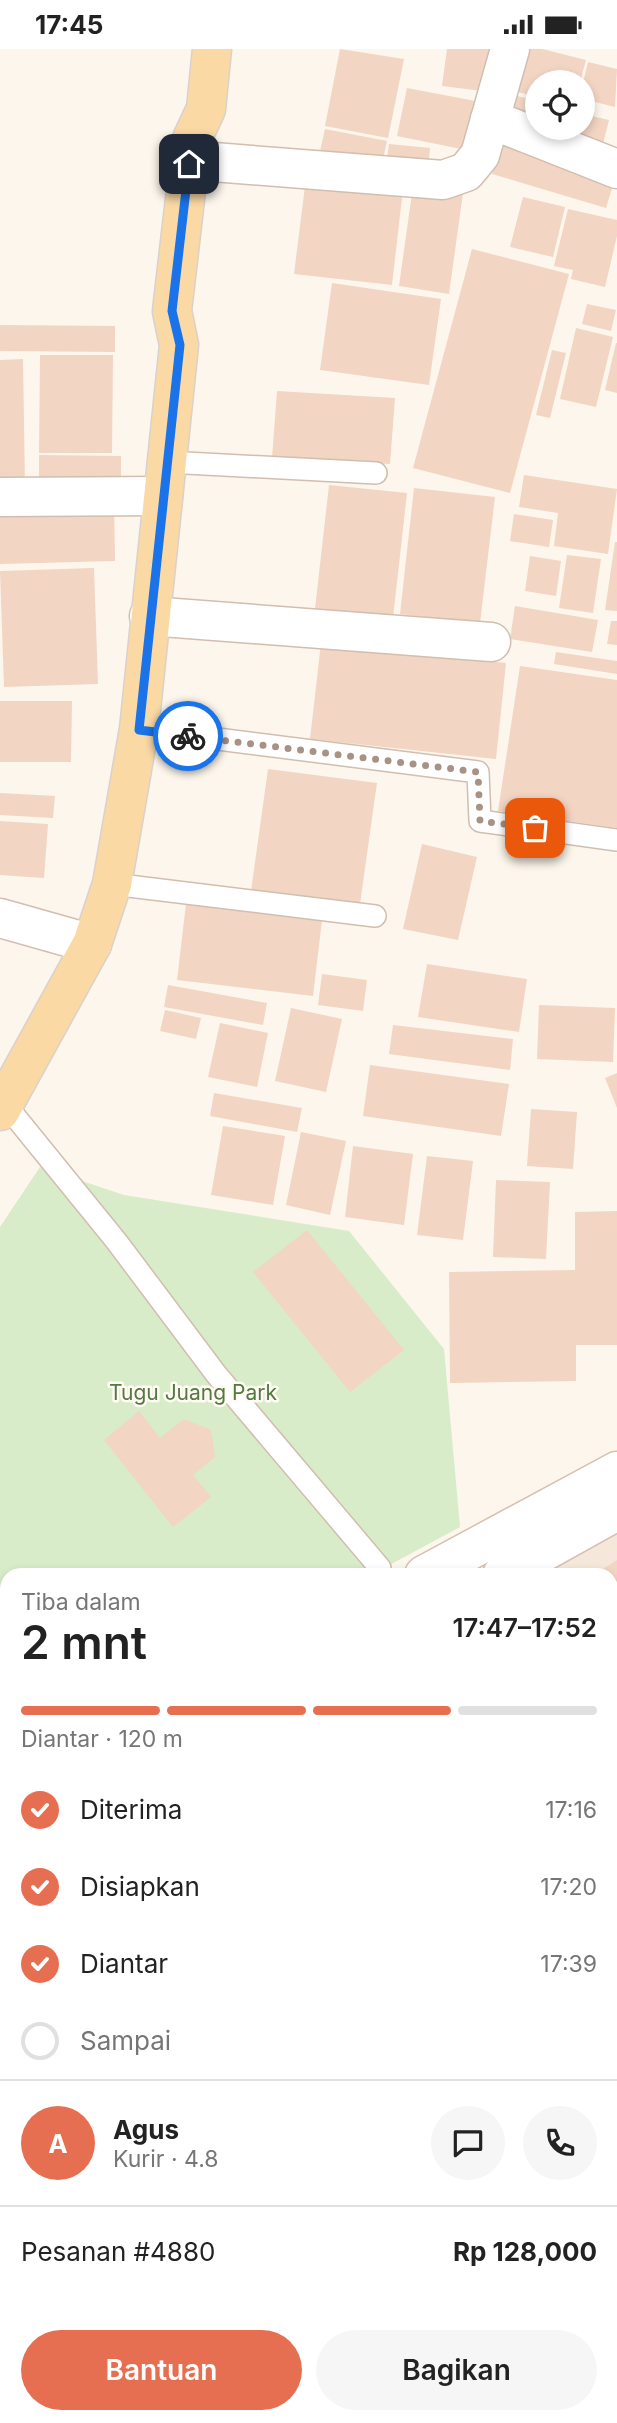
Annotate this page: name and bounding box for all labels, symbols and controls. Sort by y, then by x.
text: 17:45 [35,9,103,40]
map controls [525,70,595,140]
button: locate [525,70,595,140]
pin [159,134,219,194]
icon: home [170,145,208,183]
courier [153,701,223,771]
icon: bike [169,717,207,755]
pin [505,798,565,858]
icon: bag [516,809,554,847]
park label: Tugu Juang Park [109,1380,277,1405]
text: Tiba dalam [21,1588,141,1616]
text: 17:47–17:52 [452,1612,597,1643]
text: 2 mnt [21,1614,147,1670]
text: Diantar · 120 m [21,1725,183,1753]
icon: check [21,1791,59,1829]
text: Diterima [80,1794,182,1825]
text: 17:16 [545,1796,597,1824]
icon: check [21,1868,59,1906]
text: Disiapkan [80,1871,200,1902]
text: 17:20 [540,1873,597,1901]
icon: check [21,1945,59,1983]
text: Diantar [80,1948,168,1979]
text: 17:39 [540,1950,597,1978]
text: Sampai [80,2025,171,2056]
button: chat [431,2106,505,2180]
button: phone [523,2106,597,2180]
text: Agus [113,2114,179,2145]
text: A [48,2128,68,2159]
text: Kurir · 4.8 [113,2145,219,2173]
text: Pesanan #4880 [21,2236,215,2267]
text: Rp 128,000 [453,2236,597,2267]
button: Bantuan [21,2330,302,2410]
button: Bagikan [316,2330,597,2410]

